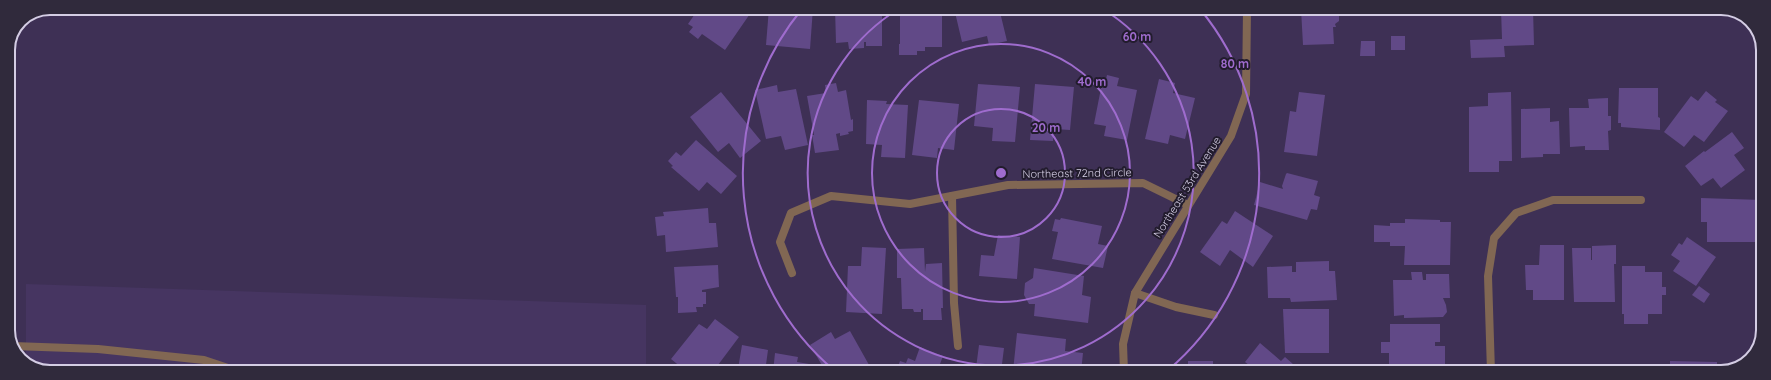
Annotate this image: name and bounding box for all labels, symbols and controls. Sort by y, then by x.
text: 60 m [1123,29,1151,44]
text: 80 m [1221,56,1249,71]
text: 40 m [1078,74,1106,89]
text: 20 m [1032,120,1060,135]
street label: Northeast 53rd Avenue [1150,134,1224,240]
street label: Northeast 72nd Circle [1022,165,1132,181]
centre of rings [994,166,1008,180]

